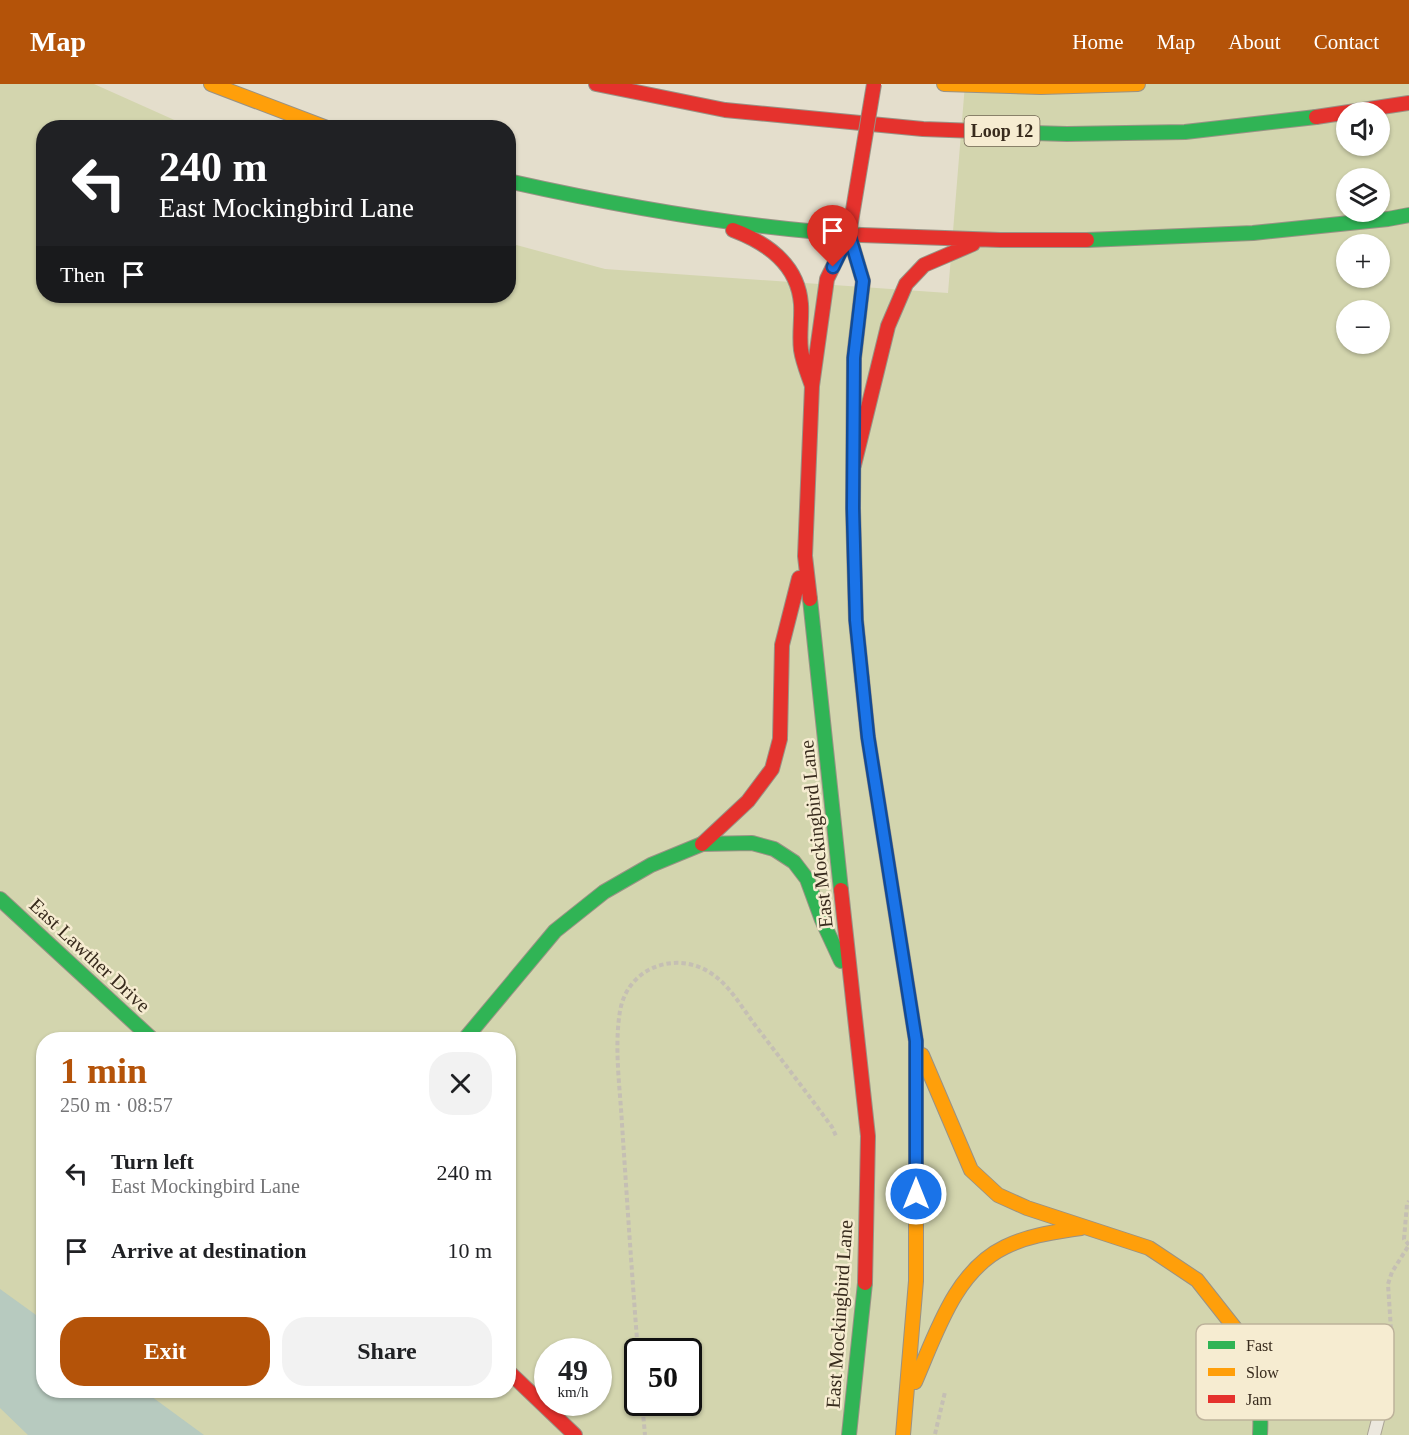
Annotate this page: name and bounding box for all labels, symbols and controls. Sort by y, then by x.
text: Map [30,26,86,57]
text: Home [1072,30,1124,54]
text: Map [1157,30,1195,54]
text: About [1228,30,1281,54]
text: Contact [1314,30,1379,54]
map controls [1336,102,1390,354]
button: sound [1336,102,1390,156]
road number: Loop 12 [964,116,1040,146]
icon: left [60,144,138,222]
text: 240 m [159,144,268,190]
button: layers [1336,168,1390,222]
text: East Mockingbird Lane [159,193,414,223]
pin [807,205,858,267]
icon: arrive [816,214,849,247]
button: + [1336,234,1390,288]
icon: arrive [117,258,150,291]
text: Then [60,262,105,287]
button: − [1336,300,1390,354]
street label: East Mockingbird Lane [795,739,838,929]
street label: East Lawther Drive [25,894,155,1017]
text: 1 min [60,1051,147,1091]
button: close [429,1052,492,1115]
text: 250 m · 08:57 [60,1094,173,1116]
text: Turn left [111,1149,194,1174]
icon: left [60,1157,93,1190]
text: 240 m [436,1160,492,1185]
position arrow [884,1162,948,1226]
text: East Mockingbird Lane [111,1175,300,1197]
street label: East Mockingbird Lane [821,1219,858,1409]
icon: arrive [60,1235,93,1268]
text: Arrive at destination [111,1238,307,1263]
text: 10 m [447,1238,492,1263]
button: Exit [60,1317,270,1386]
button: Share [282,1317,492,1386]
legend [1196,1324,1394,1420]
text: Fast [1246,1337,1273,1354]
speed limit sign: 50 [624,1338,702,1416]
text: 49 [558,1353,588,1386]
text: Slow [1246,1364,1279,1381]
text: km/h [558,1384,588,1400]
text: Jam [1246,1391,1272,1408]

